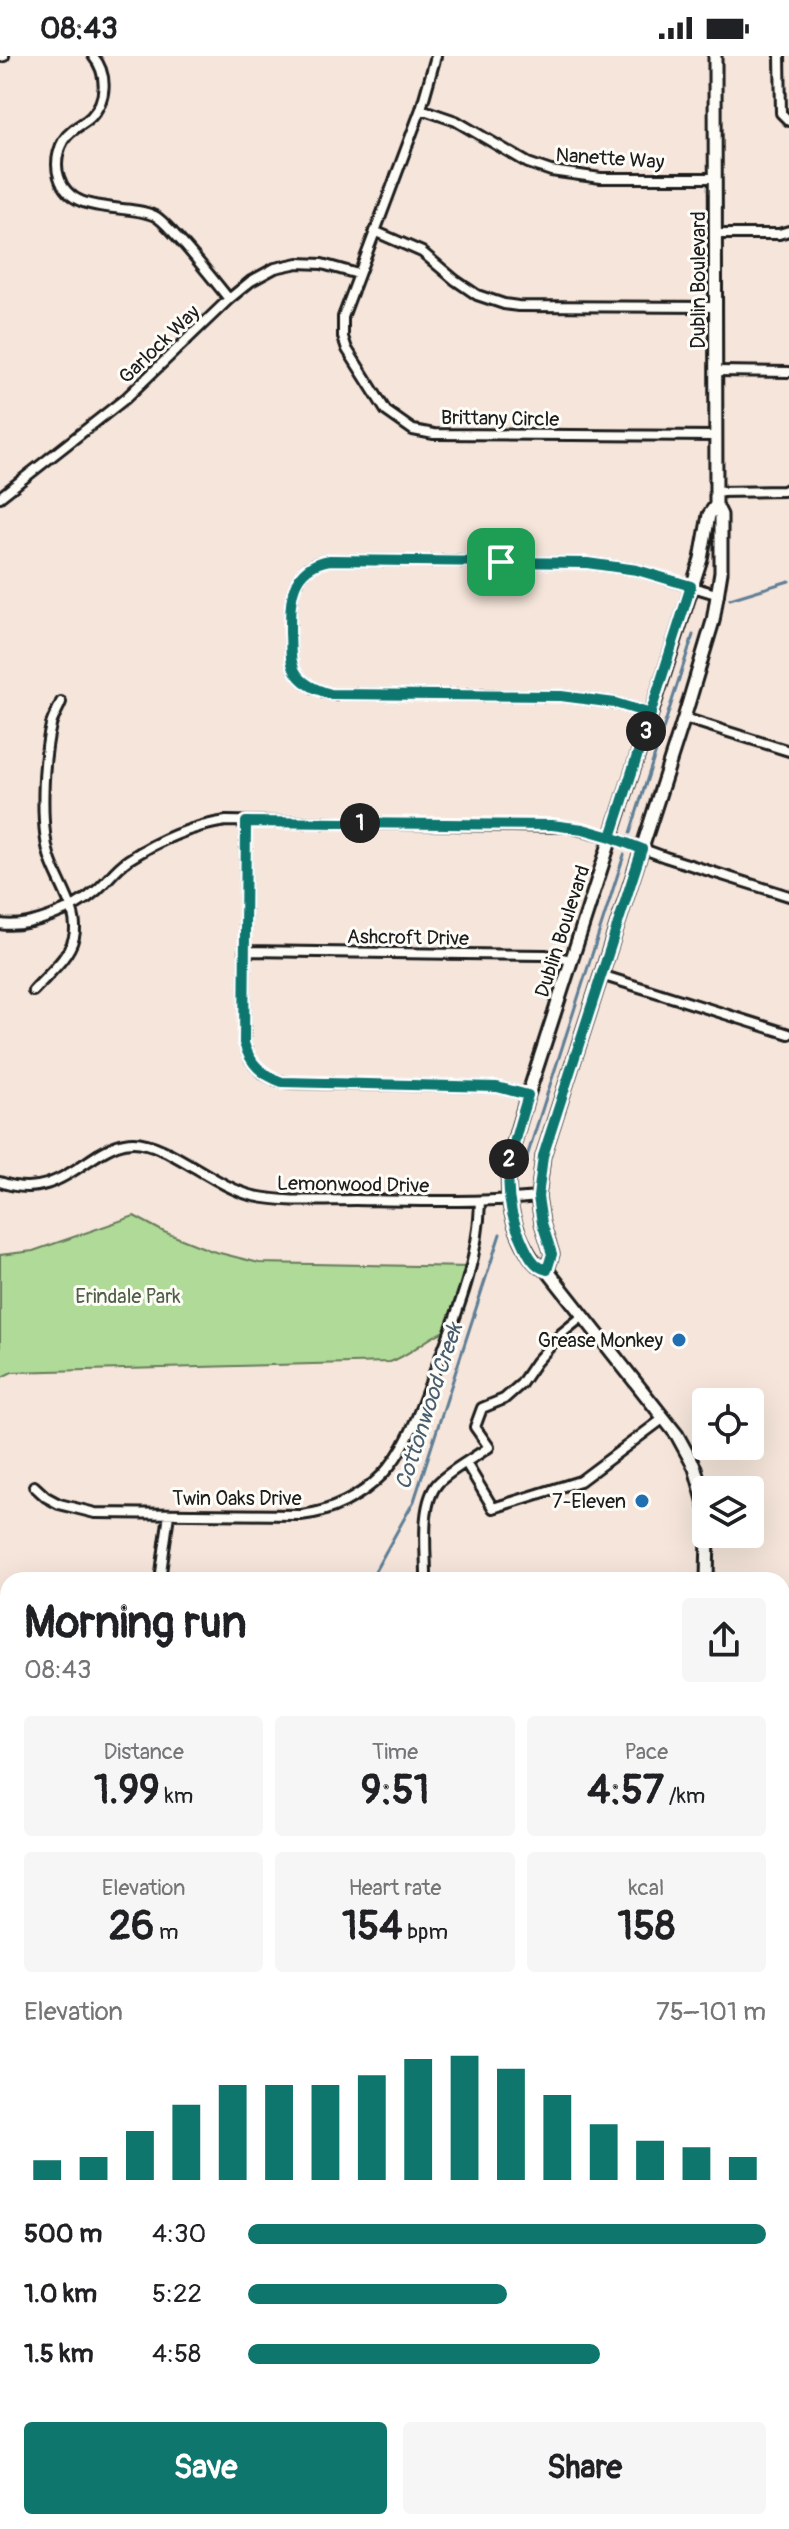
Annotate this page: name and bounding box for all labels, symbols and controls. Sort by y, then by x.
text: 08:43 [40,10,118,47]
street label: Nanette Way [555,142,665,175]
street label: Dublin Boulevard [686,211,711,349]
street label: Garlock Way [114,299,205,389]
street label: Brittany Circle [441,405,560,432]
pin [467,528,535,596]
icon: arrive [479,540,523,584]
pin: 3 [626,711,666,751]
text: 3 [640,717,652,745]
pin: 1 [340,803,380,843]
text: 1 [356,809,364,837]
street label: Dublin Boulevard [529,862,596,1000]
street label: Ashcroft Drive [347,924,469,951]
pin: 2 [489,1139,529,1179]
text: 2 [503,1145,515,1173]
street label: Lemonwood Drive [277,1171,430,1198]
park label: Erindale Park [75,1284,181,1309]
water label: Cottonwood Creek [389,1318,470,1493]
place label: Grease Monkey [538,1328,663,1353]
marker: Grease Monkey [670,1331,688,1349]
map controls [692,1388,764,1548]
button: locate [692,1388,764,1460]
button: layers [692,1476,764,1548]
street label: Twin Oaks Drive [172,1486,302,1511]
place label: 7-Eleven [552,1489,626,1514]
marker: 7-Eleven [633,1492,651,1510]
text: Morning run [24,1596,247,1651]
button: share [682,1598,766,1682]
text: 08:43 [24,1654,91,1686]
text: Distance [103,1738,184,1766]
text: Time [372,1738,418,1766]
text: Pace [625,1738,668,1766]
text: 1.99 [94,1766,160,1815]
text: 9:51 [361,1766,429,1815]
text: 4:57 [587,1766,664,1815]
text: km [160,1782,193,1810]
text: /km [664,1782,705,1810]
text: Elevation [102,1874,186,1902]
text: Heart rate [349,1874,441,1902]
text: kcal [628,1874,664,1902]
text: 26 [109,1902,154,1951]
text: 154 [342,1902,403,1951]
text: 158 [618,1902,675,1951]
text: m [154,1918,179,1946]
text: bpm [403,1918,448,1946]
text: Elevation [24,1996,123,2028]
text: 75–101 m [656,1996,766,2028]
text: 500 m [24,2218,102,2250]
text: 4:30 [152,2218,206,2250]
text: 1.0 km [24,2278,97,2310]
text: 5:22 [152,2278,202,2310]
text: 1.5 km [24,2338,94,2370]
text: 4:58 [152,2338,201,2370]
button: Save [24,2422,387,2514]
button: Share [403,2422,766,2514]

